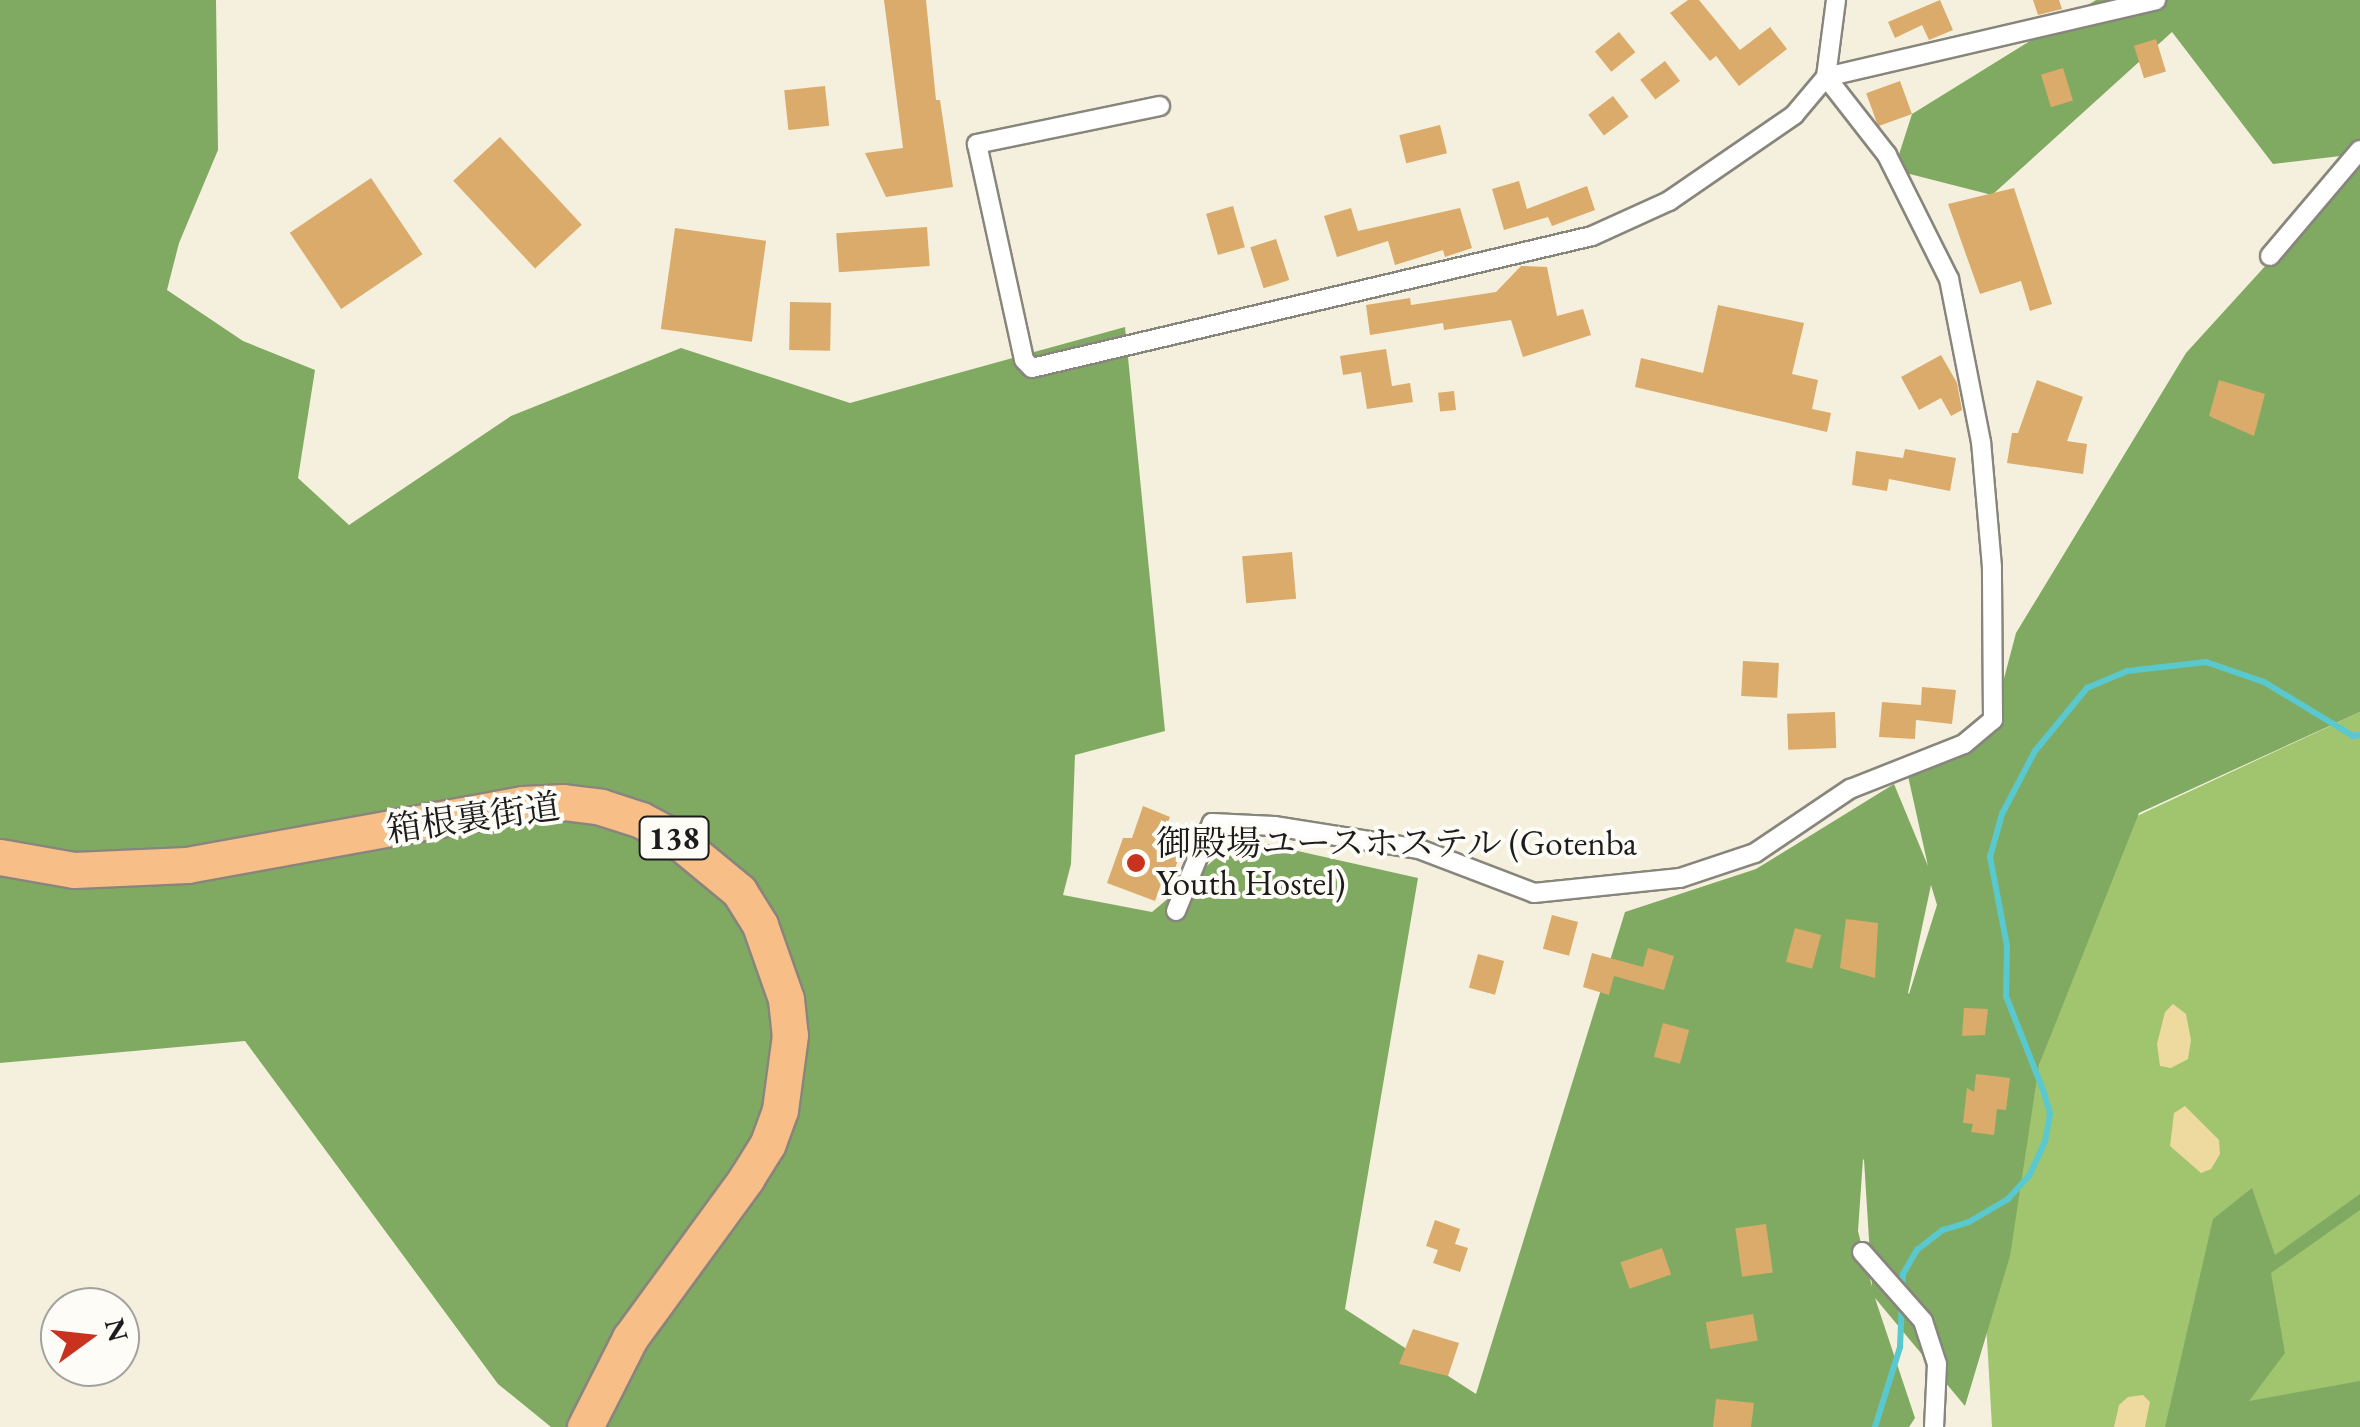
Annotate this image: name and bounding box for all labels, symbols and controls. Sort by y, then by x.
street label: 箱根裏街道 [383,785,563,851]
road number: 138 [636,811,712,865]
place label: 御殿場ユースホステル (Gotenba Youth Hostel) [1156,822,1641,904]
marker: 御殿場ユースホステル (Gotenba Youth Hostel) [1125,852,1147,874]
north arrow [40,1287,140,1387]
text: N [97,1314,137,1345]

